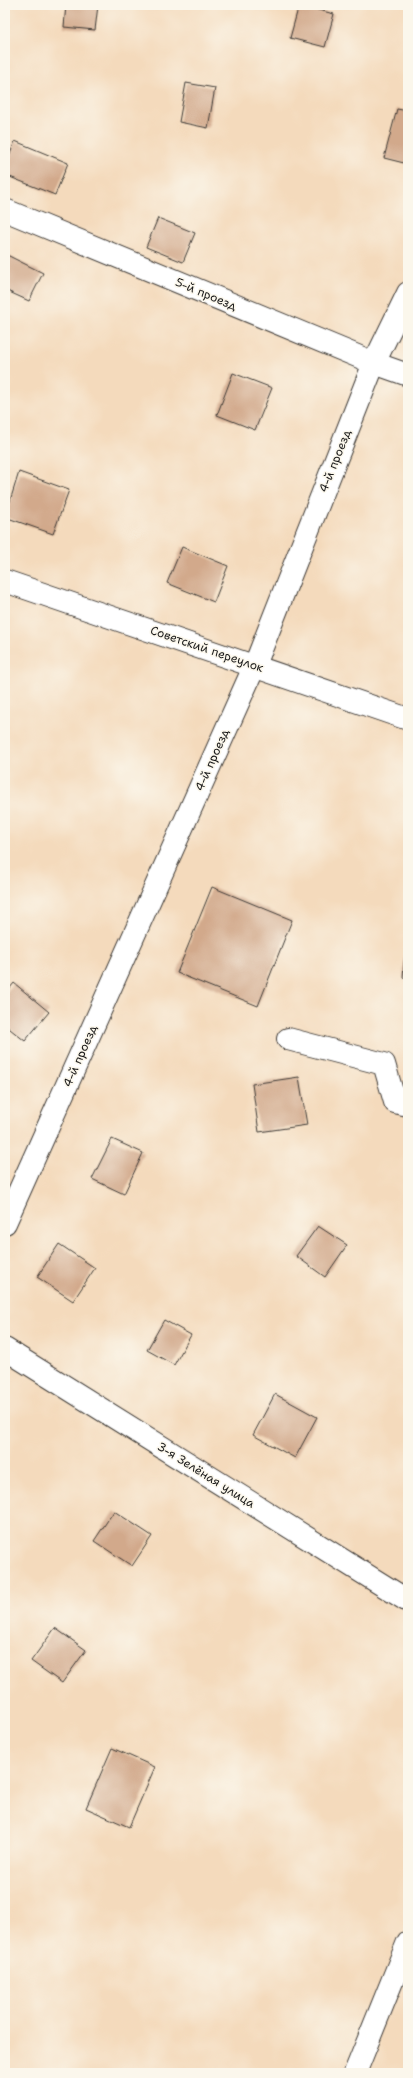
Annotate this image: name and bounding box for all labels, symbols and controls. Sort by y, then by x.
street label: 5-й проезд [173,274,240,314]
street label: 4-й проезд [315,427,355,495]
street label: Советский переулок [148,622,266,676]
street label: 4-й проезд [191,726,233,794]
street label: 4-й проезд [59,1022,101,1090]
street label: 3-я Зелёная улица [154,1438,258,1512]

